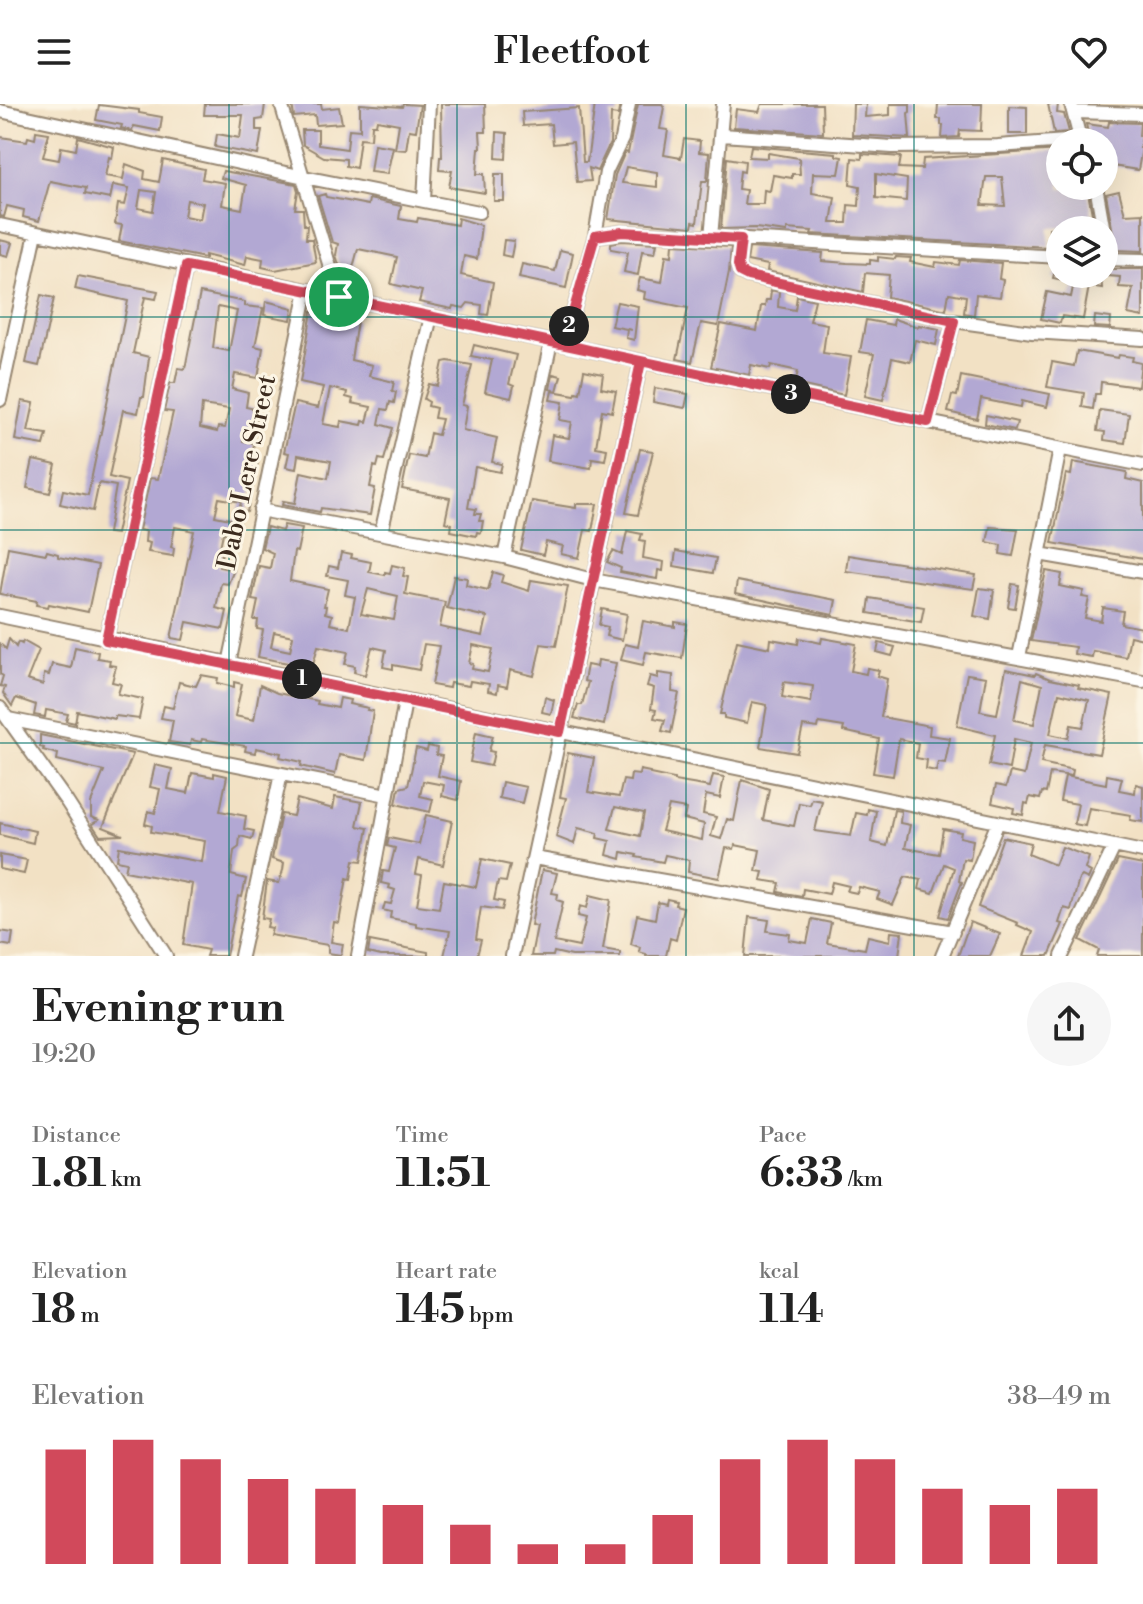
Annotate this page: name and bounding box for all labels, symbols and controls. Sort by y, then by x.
icon: menu [32,30,76,74]
text: Fleetfoot [494,30,649,75]
icon: heart [1067,30,1111,74]
map controls [1046,128,1118,288]
button: locate [1046,128,1118,200]
button: layers [1046,216,1118,288]
pin [305,263,373,331]
icon: arrive [317,275,361,319]
pin: 2 [549,306,589,346]
text: 2 [562,312,576,339]
street label: Dabo Lere Street [211,372,283,573]
pin: 3 [771,374,811,414]
text: 3 [784,380,798,407]
pin: 1 [282,659,322,699]
text: 1 [297,665,307,692]
text: Evening run [32,980,285,1035]
button: share [1027,982,1111,1066]
text: 19:20 [32,1038,96,1070]
text: Distance [32,1122,121,1149]
text: Time [396,1122,449,1149]
text: Pace [759,1122,807,1149]
text: 1.81 [32,1149,107,1199]
text: 11:51 [396,1149,490,1199]
text: 6:33 [759,1149,844,1199]
text: km [107,1166,142,1193]
text: /km [844,1166,883,1193]
text: Elevation [32,1258,127,1285]
text: Heart rate [396,1258,497,1285]
text: kcal [759,1258,799,1285]
text: 18 [32,1285,76,1335]
text: 145 [396,1285,465,1335]
text: 114 [759,1285,824,1335]
text: m [76,1302,100,1329]
text: bpm [465,1302,514,1329]
text: Elevation [32,1380,145,1412]
text: 38–49 m [1007,1380,1111,1412]

